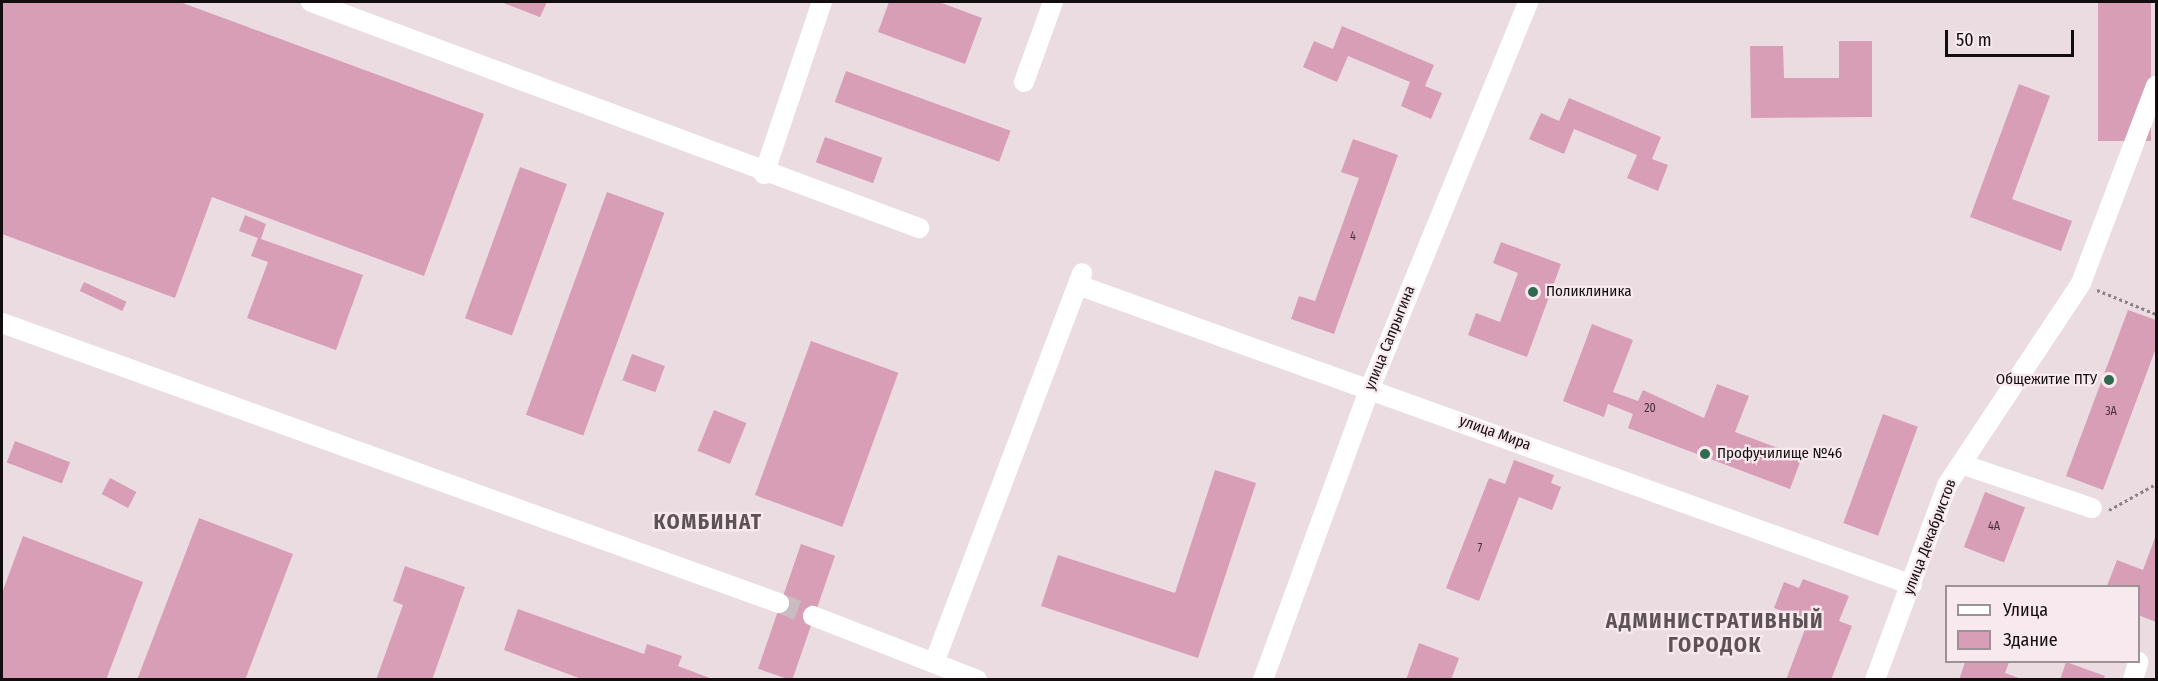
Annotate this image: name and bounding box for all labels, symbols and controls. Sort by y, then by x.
scale bar [1948,18,2077,56]
text: 50 m [1956,29,1992,51]
house number: 4 [1350,230,1356,244]
street label: улица Сапрыгина [1361,283,1419,393]
marker: Поликлиника [1524,283,1542,301]
place label: Поликлиника [1546,283,1632,301]
place label: Общежитие ПТУ [1996,371,2097,389]
marker: Общежитие ПТУ [2102,373,2116,387]
house number: 20 [1644,402,1656,416]
house number: 3А [2105,405,2117,419]
street label: улица Мира [1457,412,1533,454]
place label: Профучилище №46 [1717,445,1842,463]
marker: Профучилище №46 [1698,447,1712,461]
street label: улица Декабристов [1900,477,1960,597]
district label: КОМБИНАТ [653,509,763,535]
house number: 4А [1988,520,2000,534]
house number: 7 [1478,542,1482,556]
legend [1945,585,2140,663]
text: Улица [2003,599,2048,621]
district label: АДМИНИСТРАТИВНЫЙ ГОРОДОК [1606,608,1824,658]
text: Здание [2003,629,2058,651]

